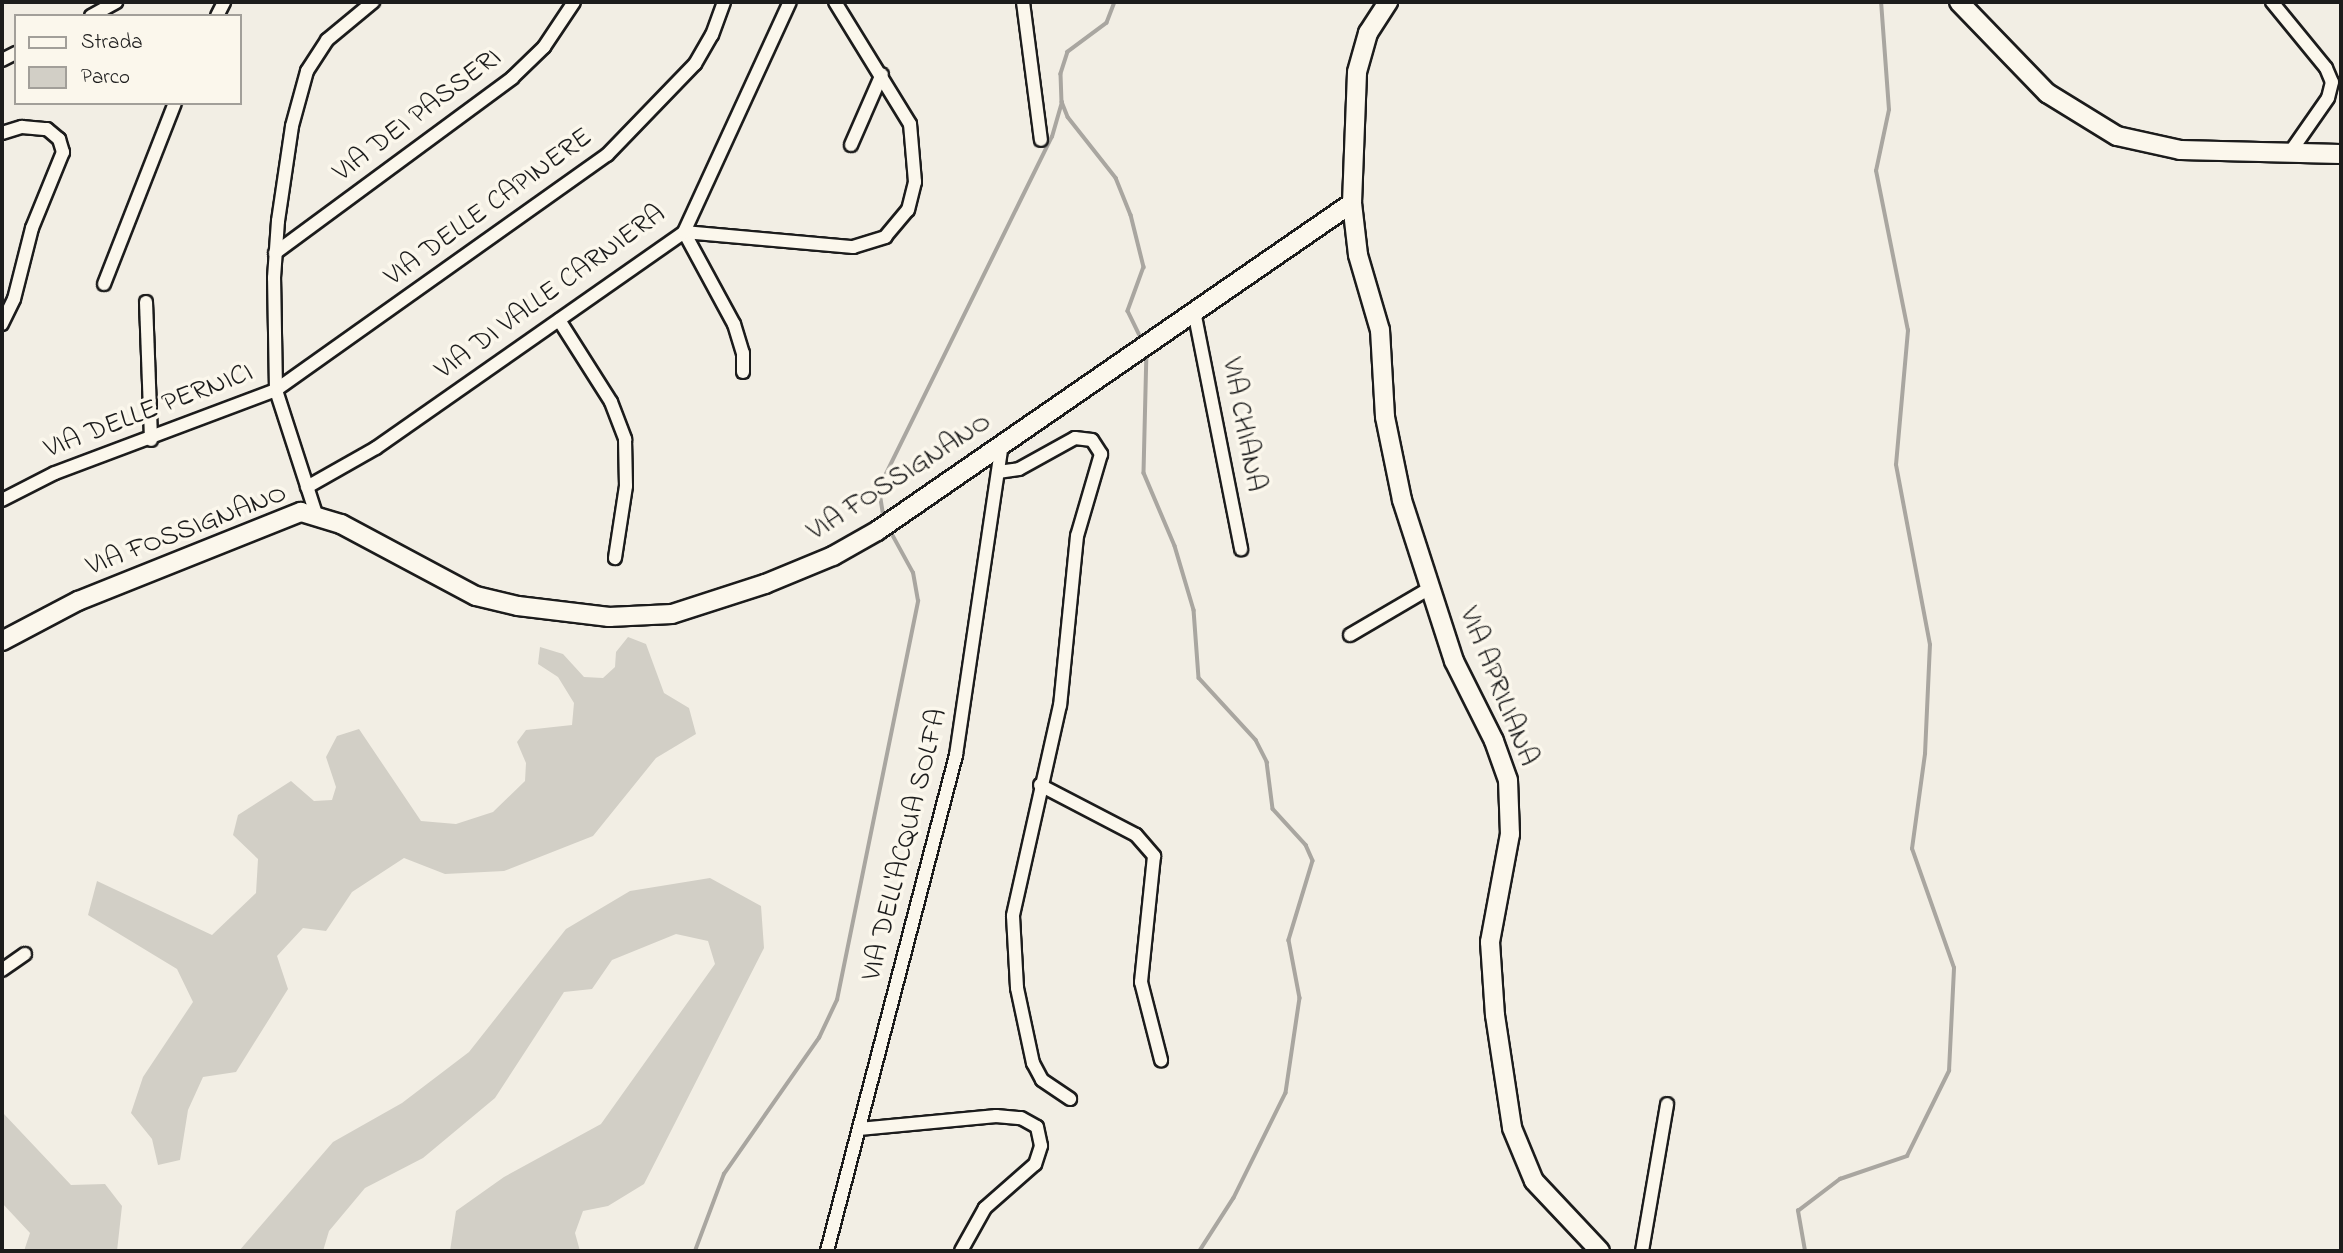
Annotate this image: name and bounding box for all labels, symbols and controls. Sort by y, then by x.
legend [14,14,242,105]
text: Strada [81,28,143,58]
street label: VIA DEI PASSERI [327,42,509,190]
text: Parco [81,63,130,93]
street label: VIA DELLE CAPINERE [379,121,599,295]
street label: VIA DI VALLE CARNIERA [429,198,673,388]
street label: VIA CHIANA [1213,355,1271,495]
street label: VIA DELLE PERNICI [40,357,258,467]
street label: VIA FOSSIGNANO [802,406,998,550]
street label: VIA FOSSIGNANO [82,477,292,585]
street label: VIA APRILIANA [1450,603,1544,771]
street label: VIA DELL'ACQUA SOLFA [856,706,956,984]

